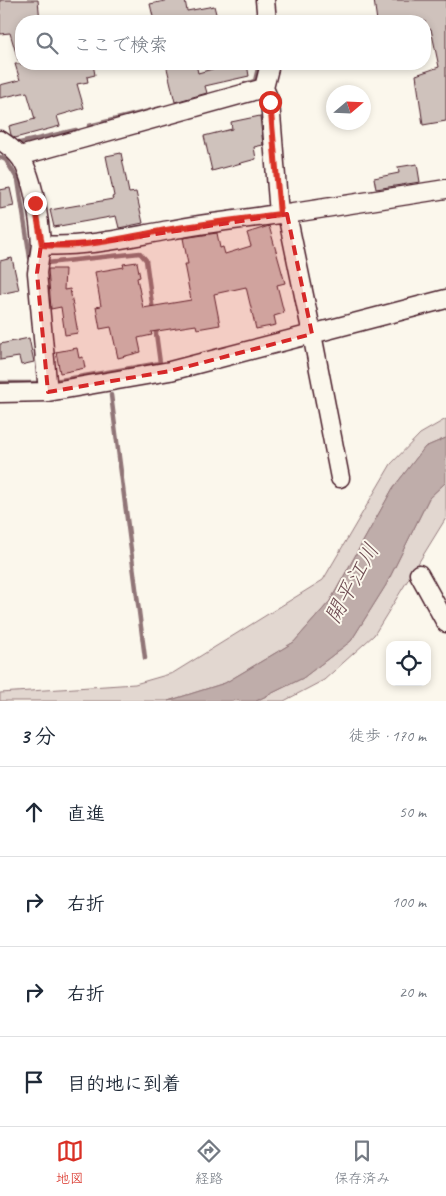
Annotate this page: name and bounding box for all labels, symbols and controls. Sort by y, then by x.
search box [15,15,431,70]
icon: search [33,29,61,57]
text: ここで検索 [73,33,168,57]
north arrow [326,85,371,130]
route start [259,91,282,114]
route end [24,192,47,215]
water label: 開平江川 [318,538,385,629]
map controls [386,641,431,686]
button: locate [386,641,431,686]
text: 3 分 [20,723,56,749]
text: 徒歩 · 170 m [349,726,426,746]
icon: ahead [20,798,48,826]
text: 直進 [67,802,105,826]
text: 50 m [399,802,426,822]
icon: right [20,888,48,916]
text: 右折 [67,892,105,916]
text: 100 m [392,892,426,912]
icon: right [20,978,48,1006]
text: 右折 [67,982,105,1006]
text: 20 m [399,982,426,1002]
icon: arrive [20,1068,48,1096]
text: 目的地に到着 [67,1072,181,1096]
tab: 地図 [56,1137,84,1187]
tab: 経路 [195,1137,223,1187]
tab: 保存済み [334,1137,390,1187]

